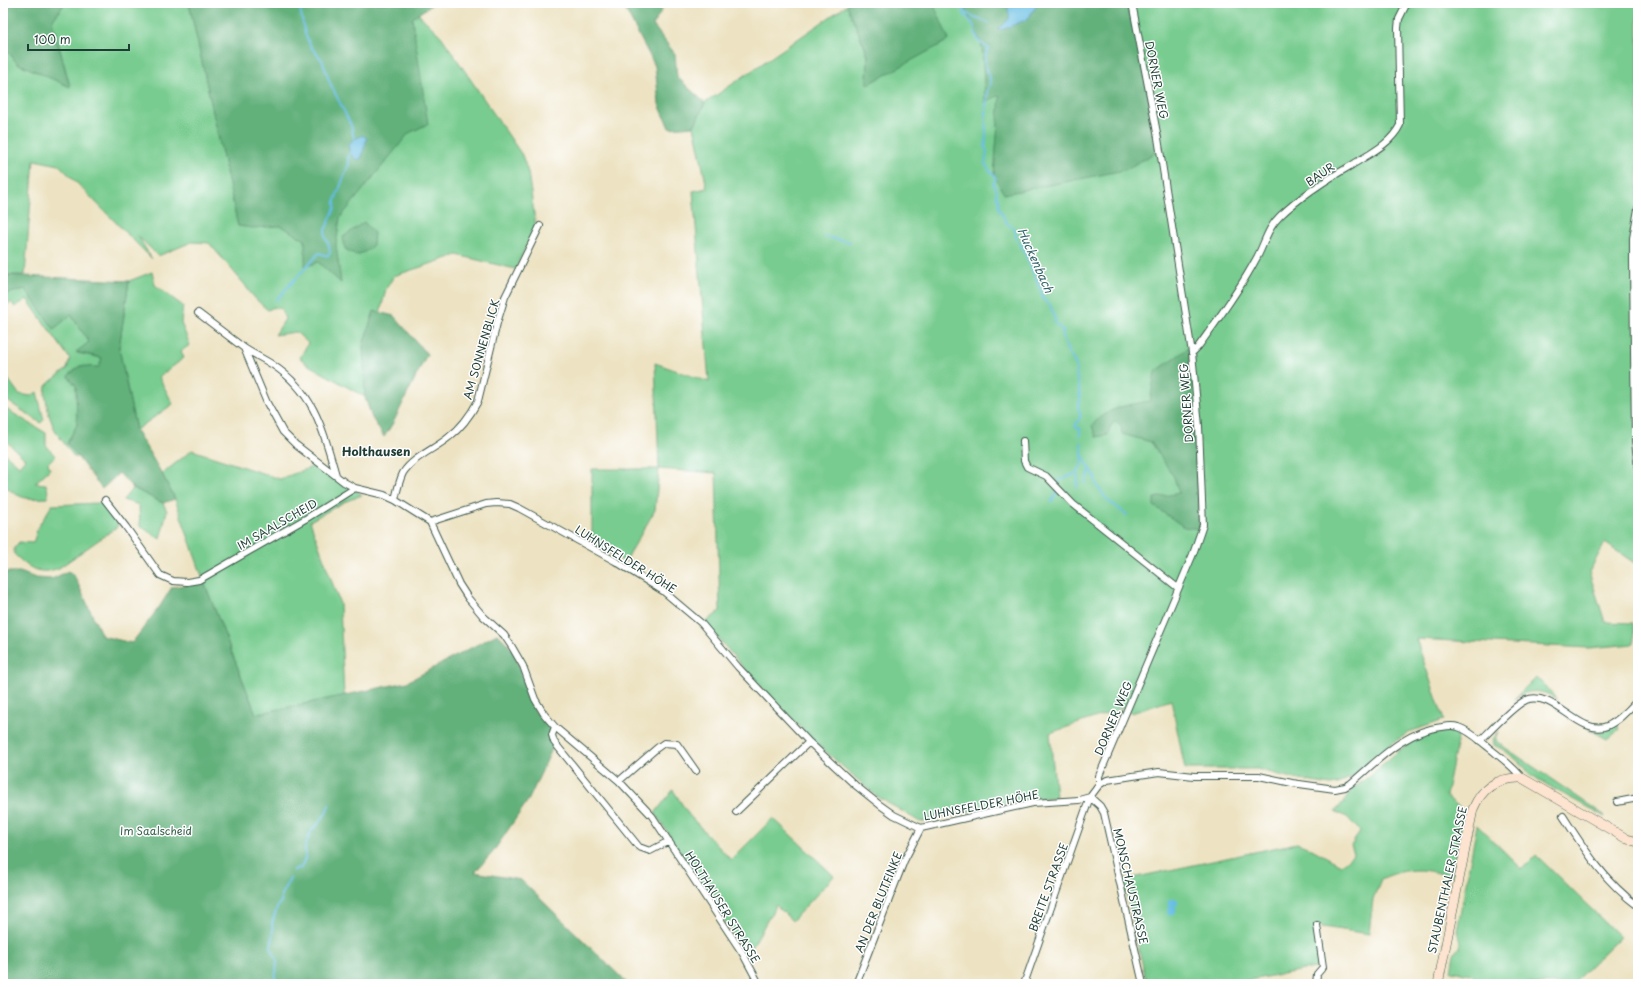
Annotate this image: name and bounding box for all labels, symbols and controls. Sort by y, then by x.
scale bar [28,26,129,52]
text: 100 m [34,30,71,48]
street label: DORNER WEG [1141,40,1173,120]
street label: BAUR [1302,158,1338,190]
water label: Huckenbach [1014,224,1059,296]
street label: AM SONNENBLICK [458,297,504,401]
street label: DORNER WEG [1175,363,1197,443]
district label: Holthausen [342,442,410,460]
street label: IM SAALSCHEID [234,494,320,554]
street label: LUHNSFELDER HÖHE [572,521,680,597]
street label: DORNER WEG [1090,678,1136,758]
street label: LUHNSFELDER HÖHE [922,785,1040,824]
street label: STAUBENTHALER STRASSE [1423,804,1471,955]
park label: Im Saalscheid [120,822,192,839]
street label: MONSCHAUSTRASSE [1109,826,1153,946]
street label: BREITE STRASSE [1024,840,1072,934]
street label: HOLTHAUSER STRASSE [681,848,765,966]
street label: AN DER BLUTFINKE [850,849,906,955]

